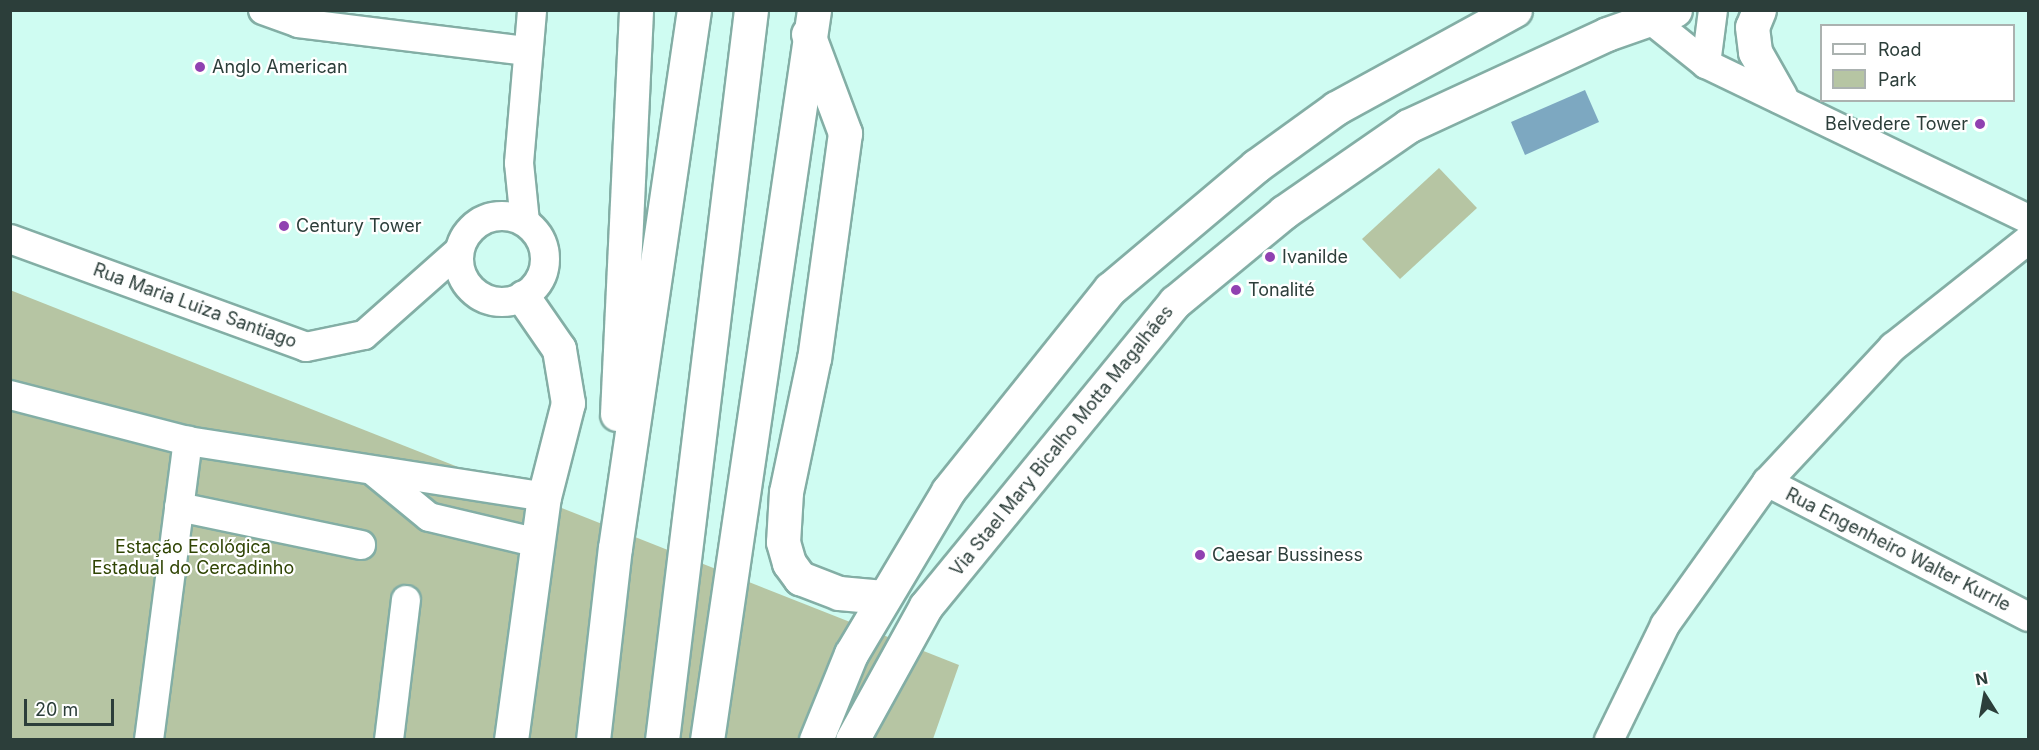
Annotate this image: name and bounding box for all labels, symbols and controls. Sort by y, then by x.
legend [1820,24,2015,102]
text: Road [1878,39,1921,60]
place label: Anglo American [212,56,348,78]
marker: Anglo American [193,60,207,74]
text: Park [1878,69,1917,90]
place label: Belvedere Tower [1825,113,1968,135]
marker: Belvedere Tower [1973,117,1987,131]
place label: Century Tower [296,215,421,237]
marker: Century Tower [277,219,291,233]
place label: Ivanilde [1282,246,1348,268]
marker: Ivanilde [1263,250,1277,264]
street label: Rua Maria Luiza Santiago [90,259,300,353]
place label: Tonalité [1248,279,1315,301]
marker: Tonalité [1229,283,1243,297]
street label: Via Stael Mary Bicalho Motta Magalhães [946,301,1178,581]
street label: Rua Engenheiro Walter Kurrle [1782,484,2014,616]
park label: Estação Ecológica Estadual do Cercadinho [92,537,294,580]
place label: Caesar Bussiness [1212,544,1363,566]
marker: Caesar Bussiness [1193,548,1207,562]
north arrow [1955,666,2015,726]
text: N [1974,667,1989,689]
scale bar [27,687,117,725]
text: 20 m [35,699,78,720]

